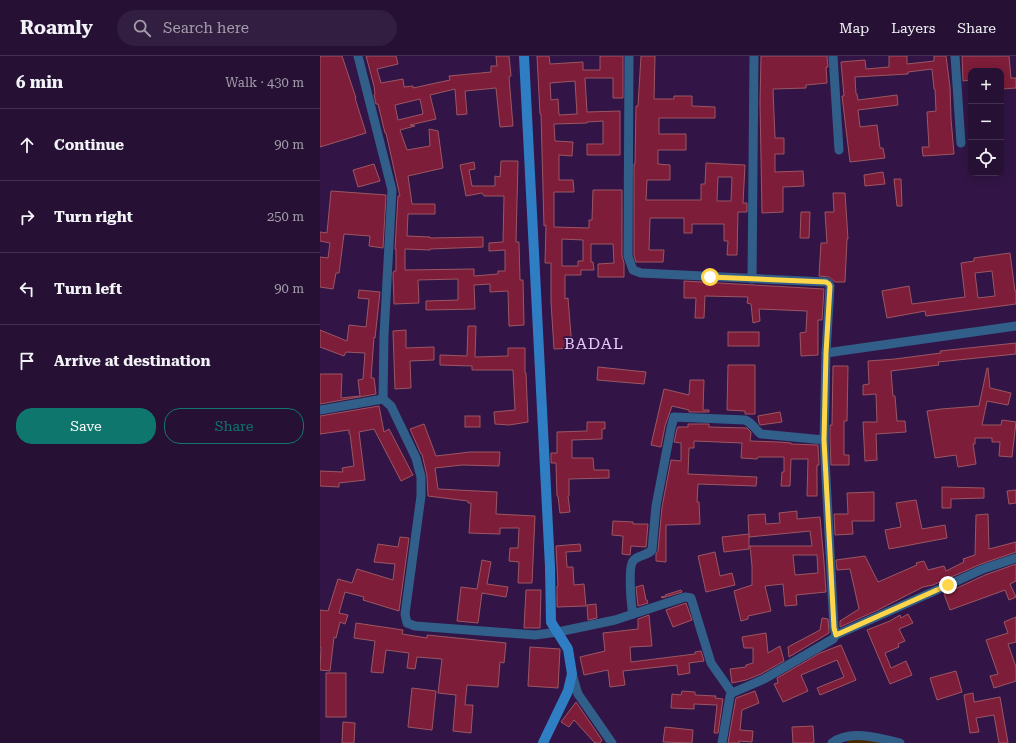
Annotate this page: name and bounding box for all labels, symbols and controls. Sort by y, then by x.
search box [117,10,397,46]
text: Roamly [20,16,93,39]
icon: search [131,17,153,39]
text: Search here [163,19,249,37]
text: Map [839,20,869,36]
text: Layers [891,20,935,36]
text: Share [957,20,996,36]
map controls [968,68,1004,176]
button: + [968,68,1004,104]
text: 6 min [16,72,63,92]
text: Walk · 430 m [225,75,304,90]
button: − [968,104,1004,140]
icon: ahead [16,134,38,156]
text: Continue [54,136,124,154]
text: 90 m [274,137,304,152]
button: locate [968,140,1004,176]
icon: right [16,206,38,228]
text: Turn right [54,208,133,226]
text: 250 m [267,209,304,224]
route start [701,268,719,286]
icon: left [16,278,38,300]
text: Turn left [54,280,122,298]
text: 90 m [274,281,304,296]
district label: BADAL [564,334,624,353]
icon: arrive [16,350,38,372]
text: Arrive at destination [54,352,210,370]
button: Save [16,408,156,444]
button: Share [164,408,304,444]
route end [939,576,957,594]

